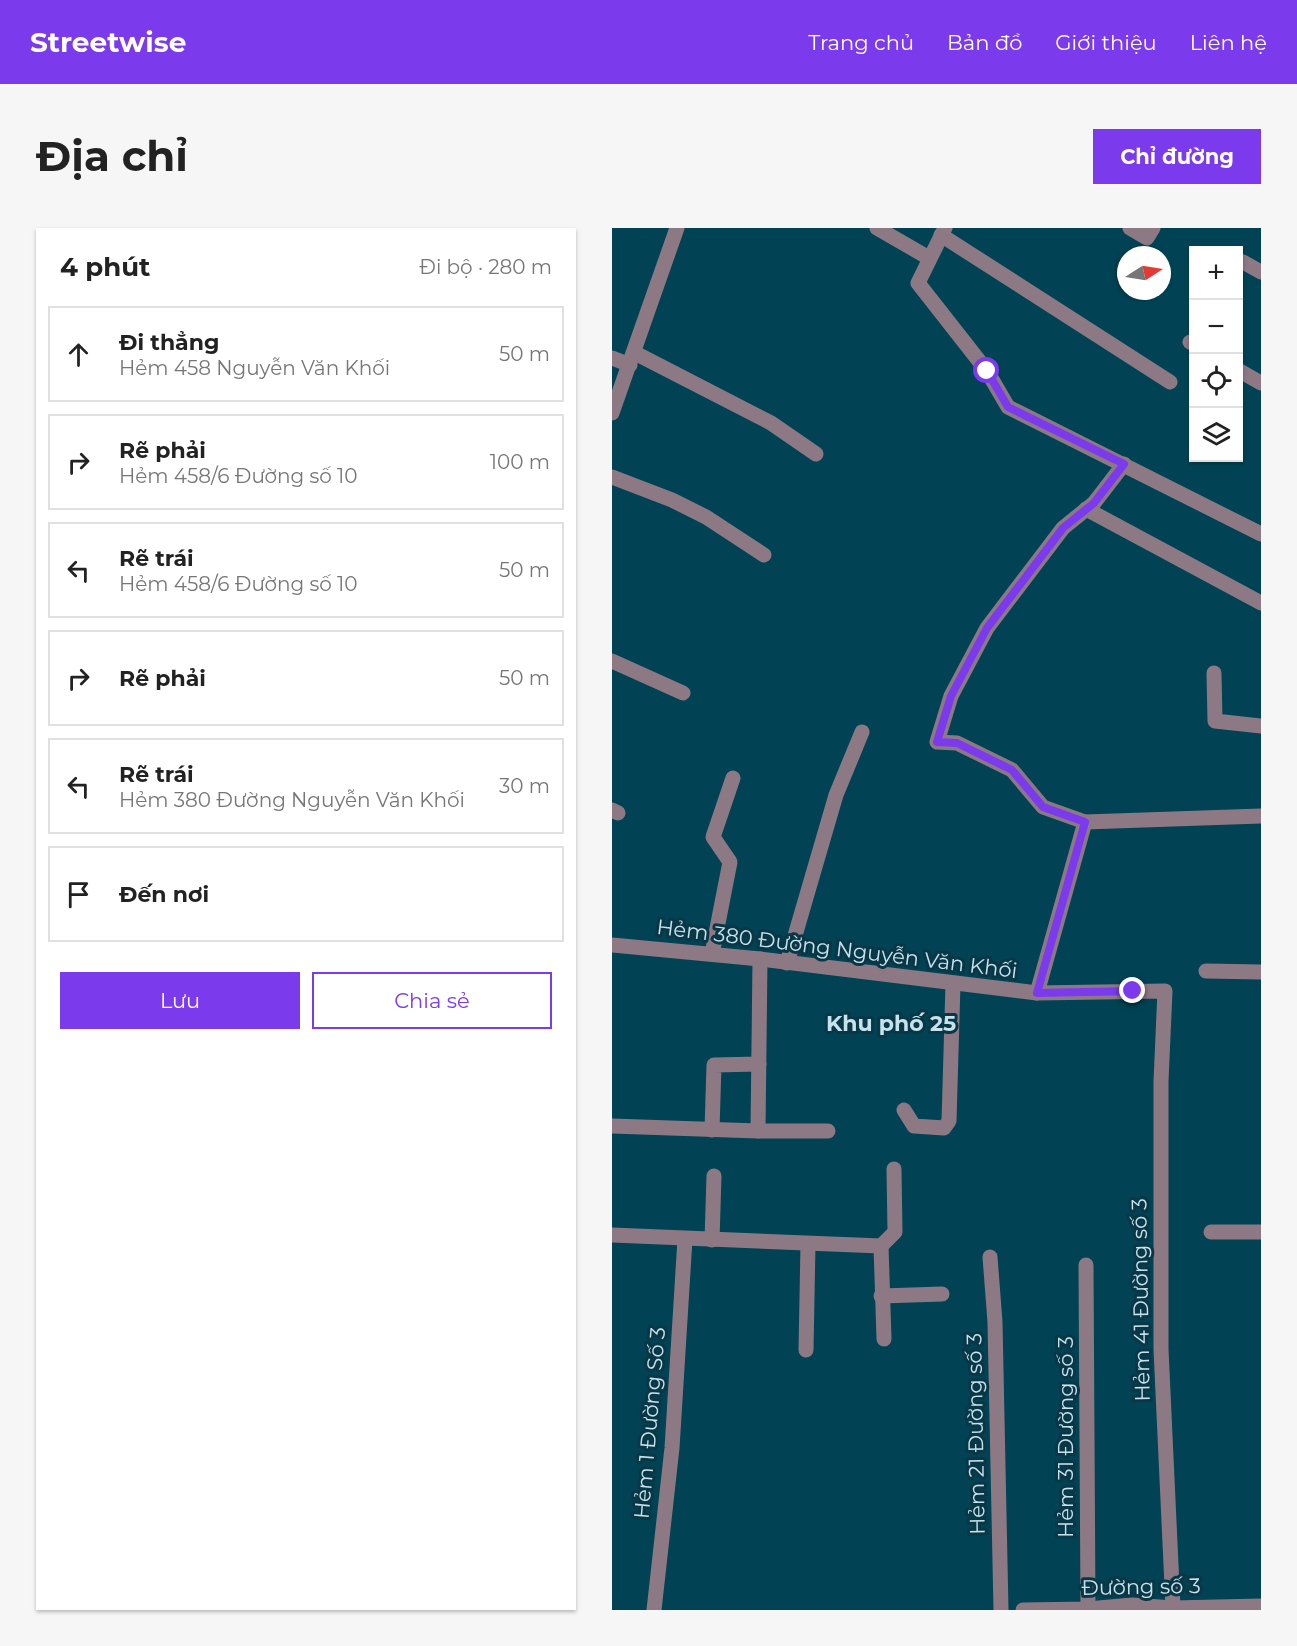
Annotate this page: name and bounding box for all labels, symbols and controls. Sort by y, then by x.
text: Streetwise [30,25,186,59]
text: Trang chủ [808,30,914,55]
text: Bản đồ [947,30,1022,55]
text: Giới thiệu [1055,30,1157,55]
text: Liên hệ [1190,30,1267,55]
button: Chỉ đường [1093,129,1261,184]
text: Địa chỉ [36,130,188,182]
north arrow [1117,246,1171,300]
map controls [1189,246,1243,462]
button: + [1189,246,1243,300]
text: 4 phút [60,251,150,283]
text: Đi bộ · 280 m [419,255,552,279]
button: − [1189,300,1243,354]
text: Đi thẳng [119,329,219,356]
icon: ahead [62,338,95,371]
text: 50 m [499,342,550,366]
button: locate [1189,354,1243,408]
text: Hẻm 458 Nguyễn Văn Khối [119,356,390,380]
route start [973,357,999,383]
button: layers [1189,408,1243,462]
text: Rẽ phải [119,437,206,464]
icon: right [62,446,95,479]
text: 100 m [490,450,550,474]
text: Hẻm 458/6 Đường số 10 [119,464,358,488]
text: Rẽ trái [119,545,194,572]
icon: left [62,554,95,587]
text: 50 m [499,558,550,582]
text: Hẻm 458/6 Đường số 10 [119,572,358,596]
icon: right [62,662,95,695]
text: Rẽ phải [119,665,206,692]
text: 50 m [499,666,550,690]
text: Rẽ trái [119,761,194,788]
icon: left [62,770,95,803]
text: 30 m [499,774,550,798]
text: Hẻm 380 Đường Nguyễn Văn Khối [119,788,465,812]
icon: arrive [62,878,95,911]
text: Đến nơi [119,881,209,908]
street label: Hẻm 380 Đường Nguyễn Văn Khối [655,914,1019,983]
button: Lưu [60,972,300,1029]
button: Chia sẻ [312,972,552,1029]
route end [1119,977,1145,1003]
district label: Khu phố 25 [826,1010,956,1037]
street label: Hẻm 41 Đường số 3 [1126,1198,1155,1402]
street label: Hẻm 1 Đường Số 3 [629,1326,670,1520]
street label: Hẻm 21 Đường số 3 [961,1333,990,1535]
street label: Hẻm 31 Đường số 3 [1053,1336,1078,1538]
street label: Đường số 3 [1081,1573,1201,1600]

